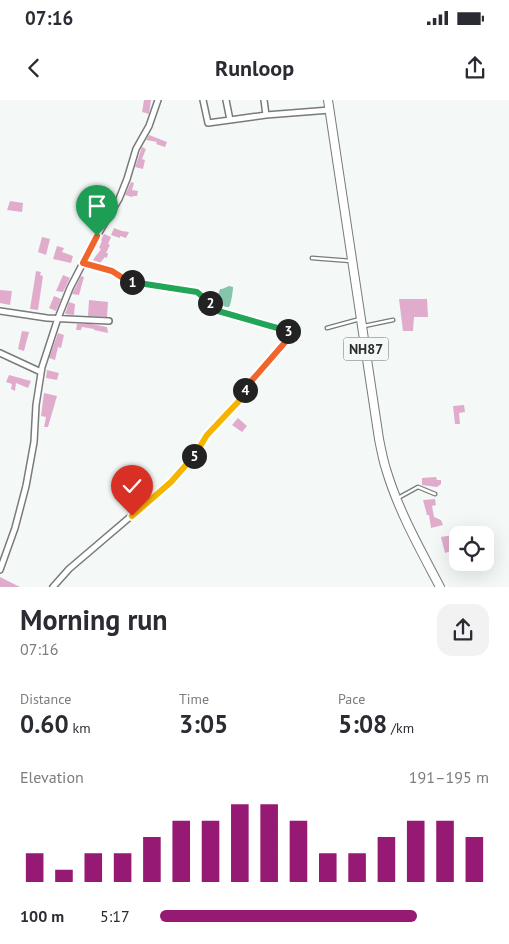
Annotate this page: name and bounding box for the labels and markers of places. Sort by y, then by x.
pin [76,185,118,236]
pin: 1 [120,270,144,294]
pin: 2 [198,290,222,316]
pin: 3 [276,318,300,344]
pin: 4 [232,378,258,402]
pin: 5 [182,444,206,468]
pin [111,465,153,516]

